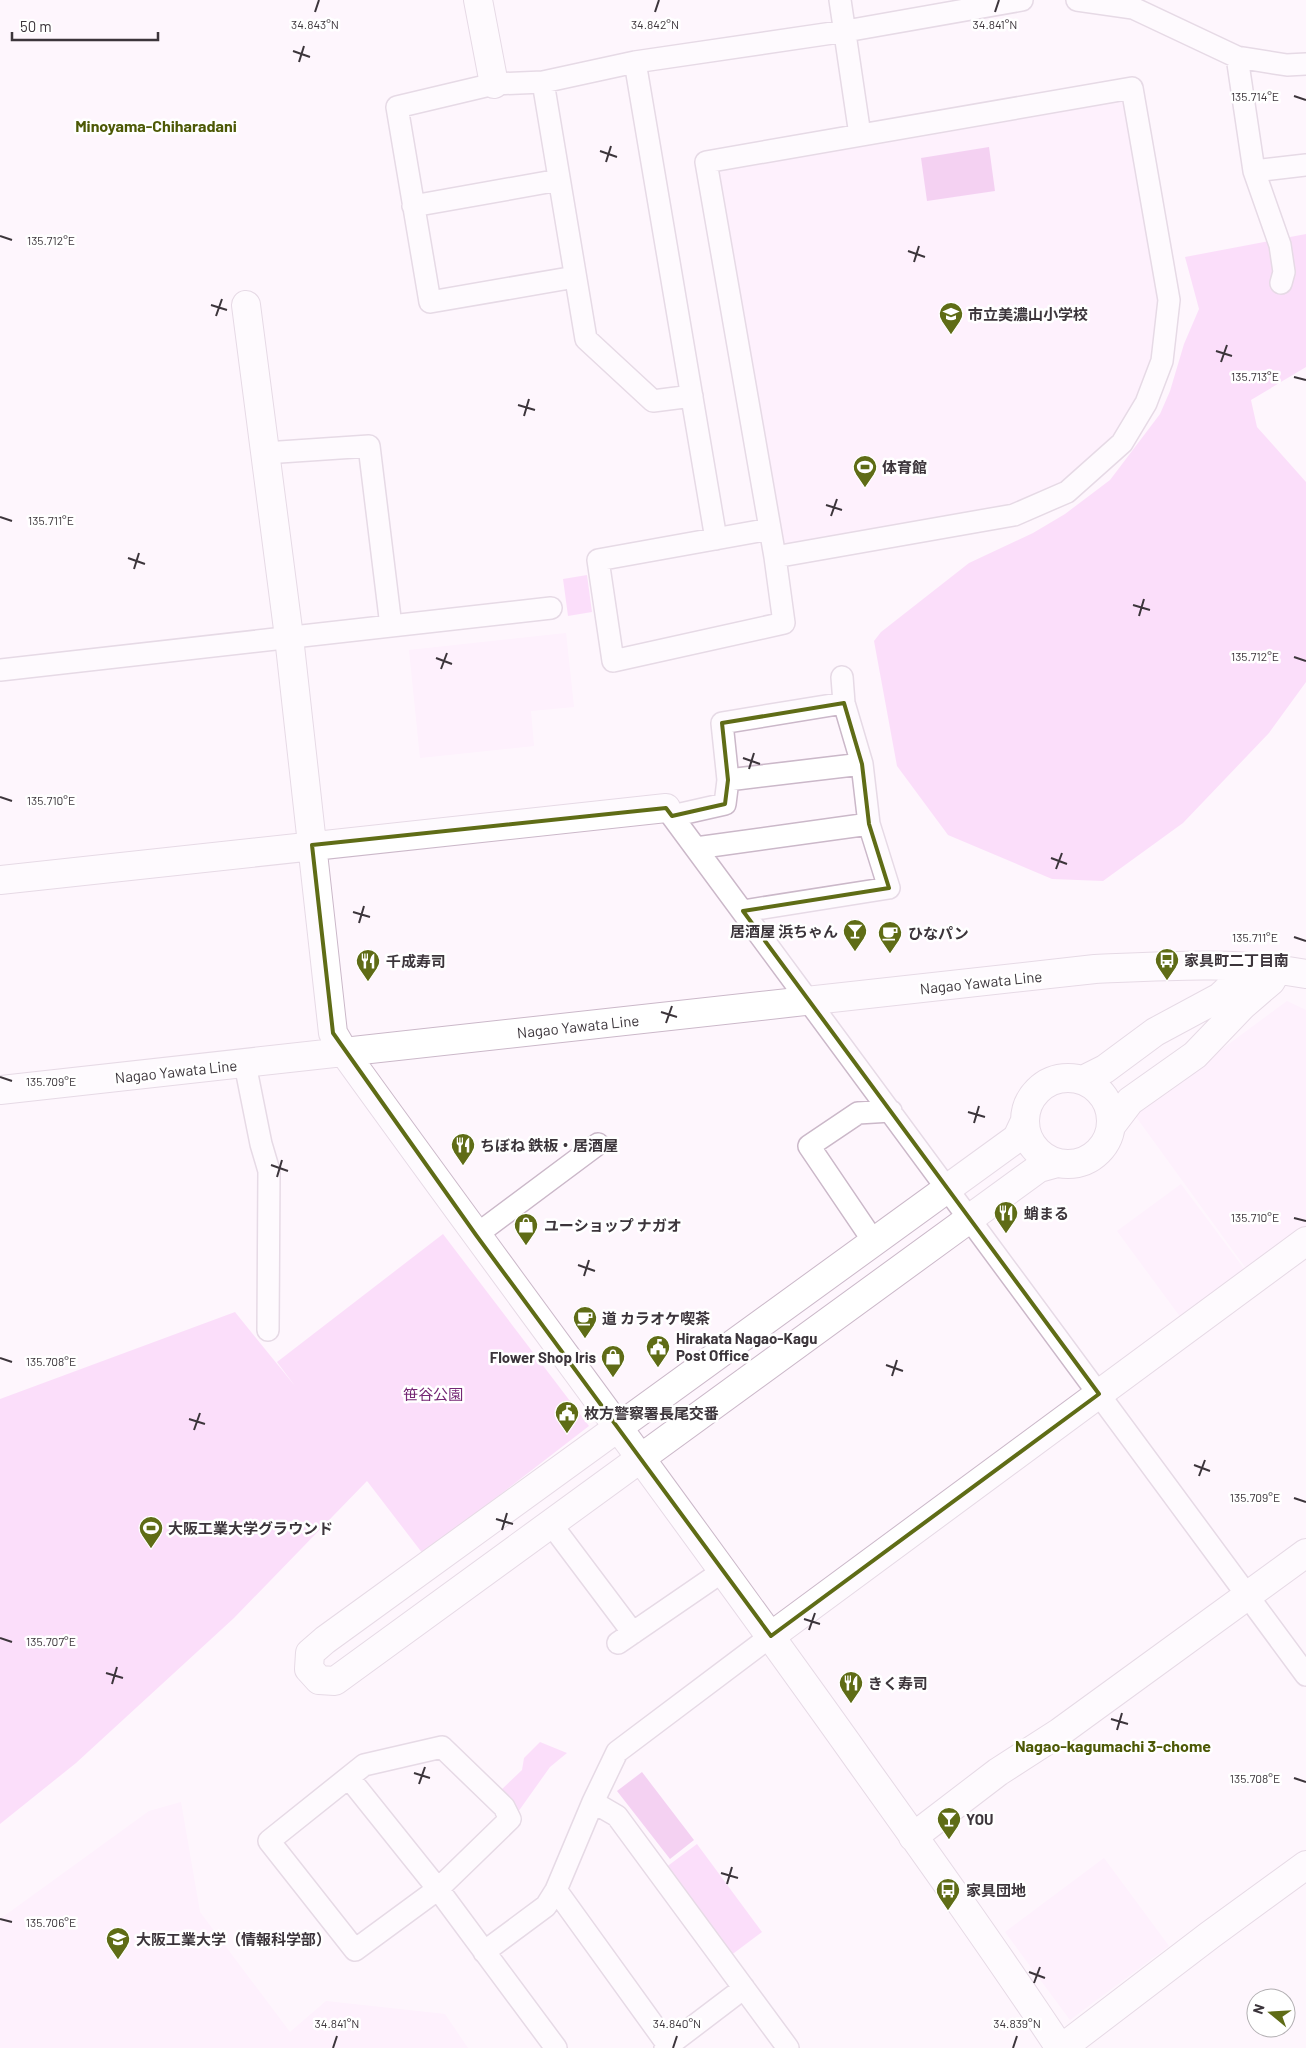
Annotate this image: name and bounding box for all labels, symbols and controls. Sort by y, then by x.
scale bar [12,10,159,42]
text: 50 m [20,17,52,35]
text: 34.843°N [291,17,339,31]
text: 34.842°N [631,17,679,31]
text: 34.841°N [973,17,1017,31]
text: 135.714°E [1231,89,1279,103]
district label: Minoyama-Chiharadani [75,116,237,135]
text: 135.712°E [27,233,75,247]
school or university icon: 市立美濃山小学校 [938,301,964,335]
place label: 市立美濃山小学校 [968,305,1088,323]
text: 135.713°E [1231,369,1279,383]
sports icon: 体育館 [852,454,878,488]
place label: 体育館 [882,458,927,476]
text: 135.711°E [28,513,74,527]
text: 135.712°E [1231,649,1279,663]
text: 135.710°E [27,793,75,807]
bar icon: 居酒屋 浜ちゃん [842,918,868,952]
cafe icon: ひなパン [877,920,903,954]
place label: 居酒屋 浜ちゃん [730,922,838,940]
place label: ひなパン [908,924,969,942]
text: 135.711°E [1232,930,1278,944]
bus stop icon: 家具町二丁目南 [1154,947,1180,981]
restaurant icon: 千成寿司 [355,948,381,982]
place label: 家具町二丁目南 [1184,951,1289,969]
place label: 千成寿司 [386,952,446,970]
street label: Nagao Yawata Line [919,967,1043,997]
street label: Nagao Yawata Line [516,1011,640,1041]
street label: Nagao Yawata Line [114,1056,238,1086]
text: 135.709°E [26,1074,76,1088]
restaurant icon: ちぼね 鉄板・居酒屋 [450,1132,476,1166]
place label: ちぼね 鉄板・居酒屋 [480,1136,618,1154]
restaurant icon: 蛸まる [993,1200,1019,1234]
place label: 蛸まる [1024,1204,1069,1222]
text: 135.710°E [1231,1210,1279,1224]
shop icon: ユーショップ ナガオ [513,1212,539,1246]
place label: ユーショップ ナガオ [544,1216,682,1234]
cafe icon: 道 カラオケ喫茶 [572,1305,598,1339]
place label: 道 カラオケ喫茶 [602,1309,710,1327]
place label: Hirakata Nagao-Kagu Post Office [676,1329,817,1364]
public building icon: Hirakata Nagao-Kagu Post Office [645,1334,671,1368]
shop icon: Flower Shop Iris [600,1344,626,1378]
place label: Flower Shop Iris [490,1348,596,1366]
text: 135.708°E [26,1354,76,1368]
park label: 笹谷公園 [403,1385,463,1403]
public building icon: 枚方警察署長尾交番 [554,1400,580,1434]
place label: 枚方警察署長尾交番 [584,1404,719,1422]
text: 135.709°E [1230,1490,1280,1504]
sports icon: 大阪工業大学グラウンド [138,1515,164,1549]
place label: 大阪工業大学グラウンド [168,1519,333,1537]
text: 135.707°E [26,1634,76,1648]
restaurant icon: きく寿司 [838,1670,864,1704]
place label: きく寿司 [868,1674,928,1692]
district label: Nagao-kagumachi 3-chome [1015,1736,1211,1755]
text: 135.708°E [1230,1771,1280,1785]
bar icon: YOU [936,1806,962,1840]
place label: YOU [966,1810,993,1828]
bus stop icon: 家具団地 [935,1877,961,1911]
place label: 家具団地 [966,1881,1026,1899]
text: 135.706°E [26,1915,76,1929]
school or university icon: 大阪工業大学（情報科学部） [105,1926,131,1960]
place label: 大阪工業大学（情報科学部） [136,1930,331,1948]
north arrow [1246,1988,1296,2038]
text: N [1249,2002,1268,2016]
text: 34.841°N [315,2016,359,2030]
text: 34.840°N [653,2016,701,2030]
text: 34.839°N [993,2016,1041,2030]

